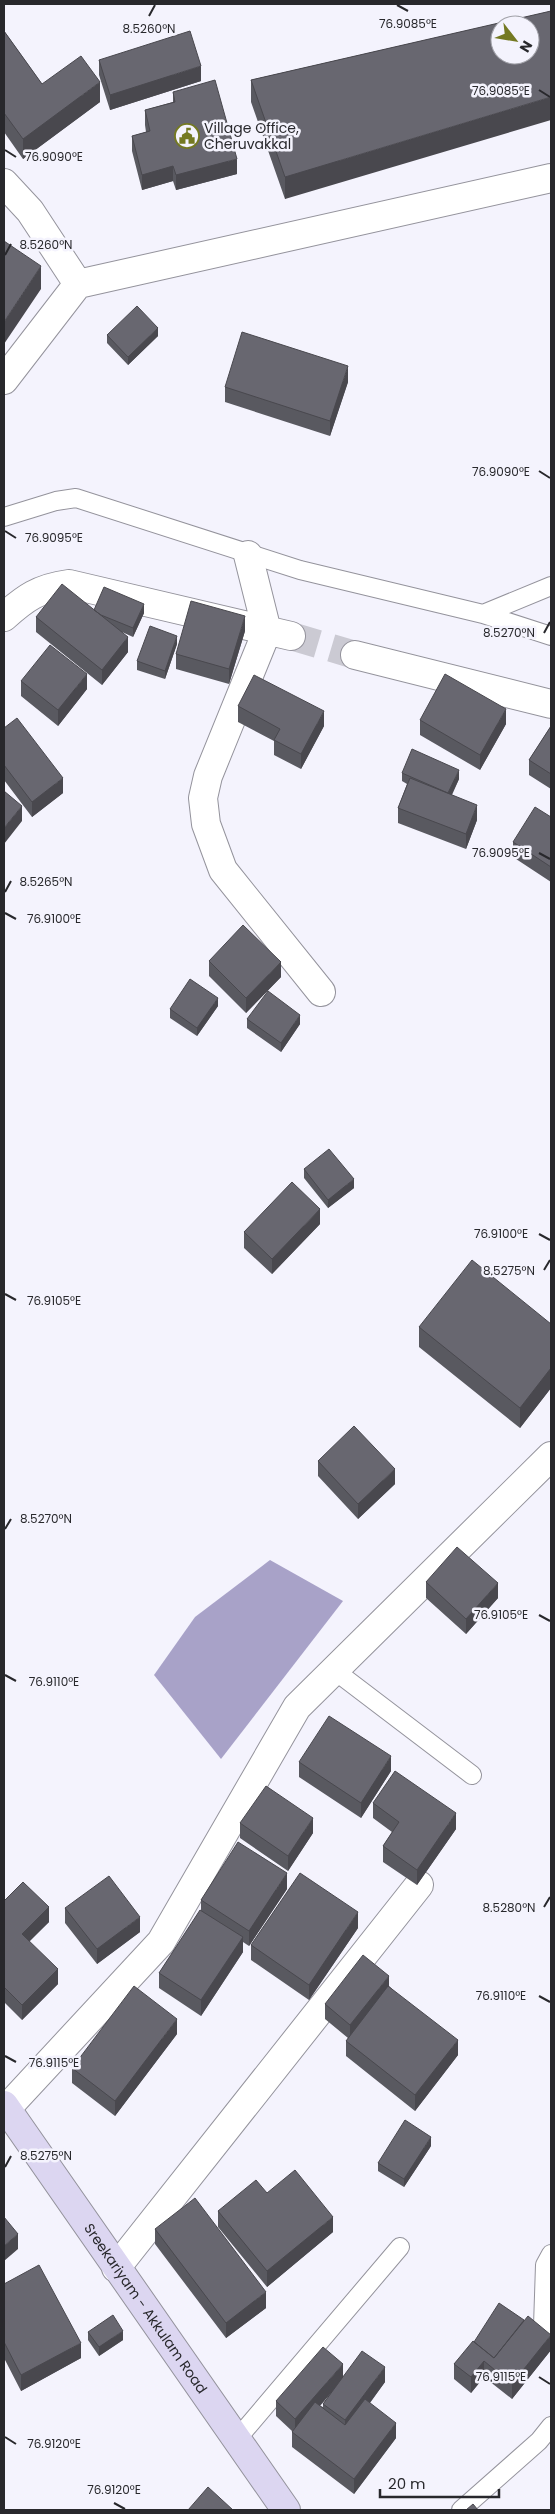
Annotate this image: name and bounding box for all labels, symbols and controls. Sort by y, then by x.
text: 76.9085°E [379,15,437,32]
north arrow [490,15,540,65]
text: 8.5260°N [122,20,176,37]
text: N [515,37,537,56]
text: 76.9085°E [472,82,530,99]
place label: Village Office, Cheruvakkal [204,118,299,154]
public building icon: Village Office, Cheruvakkal [174,123,200,149]
text: 76.9090°E [25,148,83,165]
text: 8.5260°N [19,236,73,253]
text: 76.9090°E [472,463,530,480]
text: 76.9095°E [25,529,83,546]
text: 8.5270°N [483,624,535,641]
text: 76.9095°E [472,844,530,861]
text: 8.5265°N [19,873,73,890]
text: 76.9100°E [27,910,81,927]
text: 76.9100°E [474,1225,528,1242]
text: 8.5275°N [483,1262,535,1279]
text: 76.9105°E [27,1292,81,1309]
text: 8.5270°N [20,1510,72,1527]
text: 76.9105°E [474,1606,528,1623]
text: 76.9110°E [29,1673,79,1690]
text: 8.5280°N [483,1899,536,1916]
text: 76.9110°E [476,1987,526,2004]
text: 76.9115°E [29,2054,79,2071]
text: 8.5275°N [20,2147,72,2164]
street label: Sreekariyam - Akkulam Road [79,2219,212,2398]
text: 76.9115°E [476,2368,526,2385]
text: 76.9120°E [27,2435,81,2452]
scale bar [380,2466,499,2498]
text: 20 m [388,2473,426,2494]
text: 76.9120°E [87,2481,141,2498]

